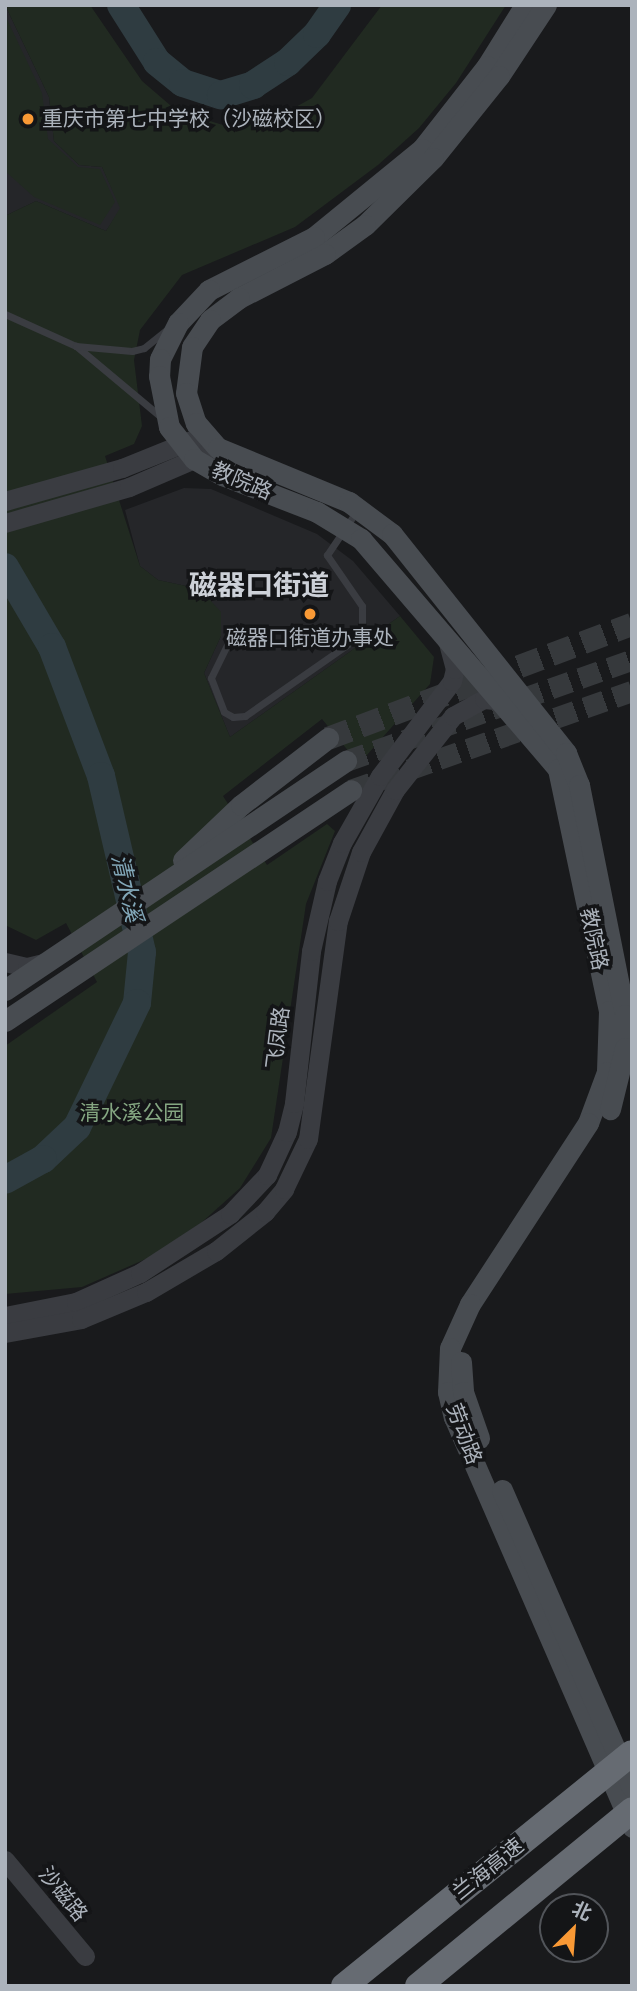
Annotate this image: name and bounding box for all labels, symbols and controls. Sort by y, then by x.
place label: 重庆市第七中学校（沙磁校区） [42,106,336,132]
marker: 重庆市第七中学校（沙磁校区） [20,111,36,127]
street label: 教院路 [208,457,276,505]
district label: 磁器口街道 [189,568,329,602]
marker: 磁器口街道办事处 [302,606,318,622]
place label: 磁器口街道办事处 [226,625,394,651]
water label: 清水溪 [106,851,148,925]
street label: 教院路 [575,906,613,972]
street label: 飞凤路 [262,1005,294,1071]
park label: 清水溪公园 [80,1100,184,1126]
street label: 劳动路 [441,1400,487,1468]
street label: 兰海高速 [447,1833,529,1905]
street label: 沙磁路 [33,1862,93,1926]
north arrow [539,1893,609,1963]
text: 北 [568,1896,596,1926]

